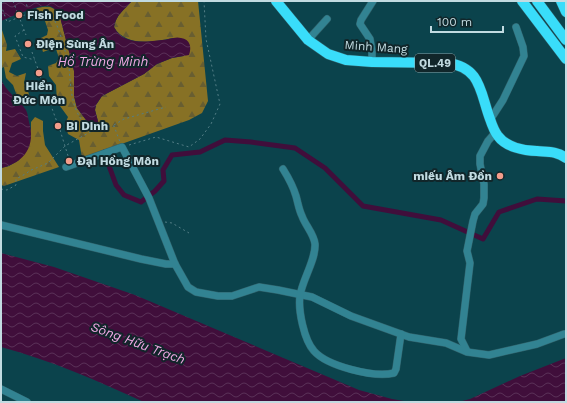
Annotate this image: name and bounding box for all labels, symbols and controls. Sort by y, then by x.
place label: Fish Food [27,8,84,22]
scale bar [431,8,503,34]
marker: Fish Food [14,10,24,20]
text: 100 m [437,15,472,29]
place label: Điện Sùng Ân [36,37,114,51]
street label: Minh Mang [344,38,409,56]
marker: Điện Sùng Ân [23,39,33,49]
water label: Hồ Trừng Minh [58,54,149,69]
road number: QL.49 [415,54,455,72]
marker: Hiển Đức Môn [34,68,44,78]
place label: Hiển Đức Môn [13,79,65,107]
place label: Bi Dinh [66,119,108,133]
marker: Bi Dinh [53,121,63,131]
place label: Đại Hồng Môn [77,154,159,168]
marker: Đại Hồng Môn [64,156,74,166]
place label: miếu Âm Đồn [413,169,492,183]
marker: miếu Âm Đồn [495,171,505,181]
water label: Sông Hữu Trạch [89,319,187,367]

